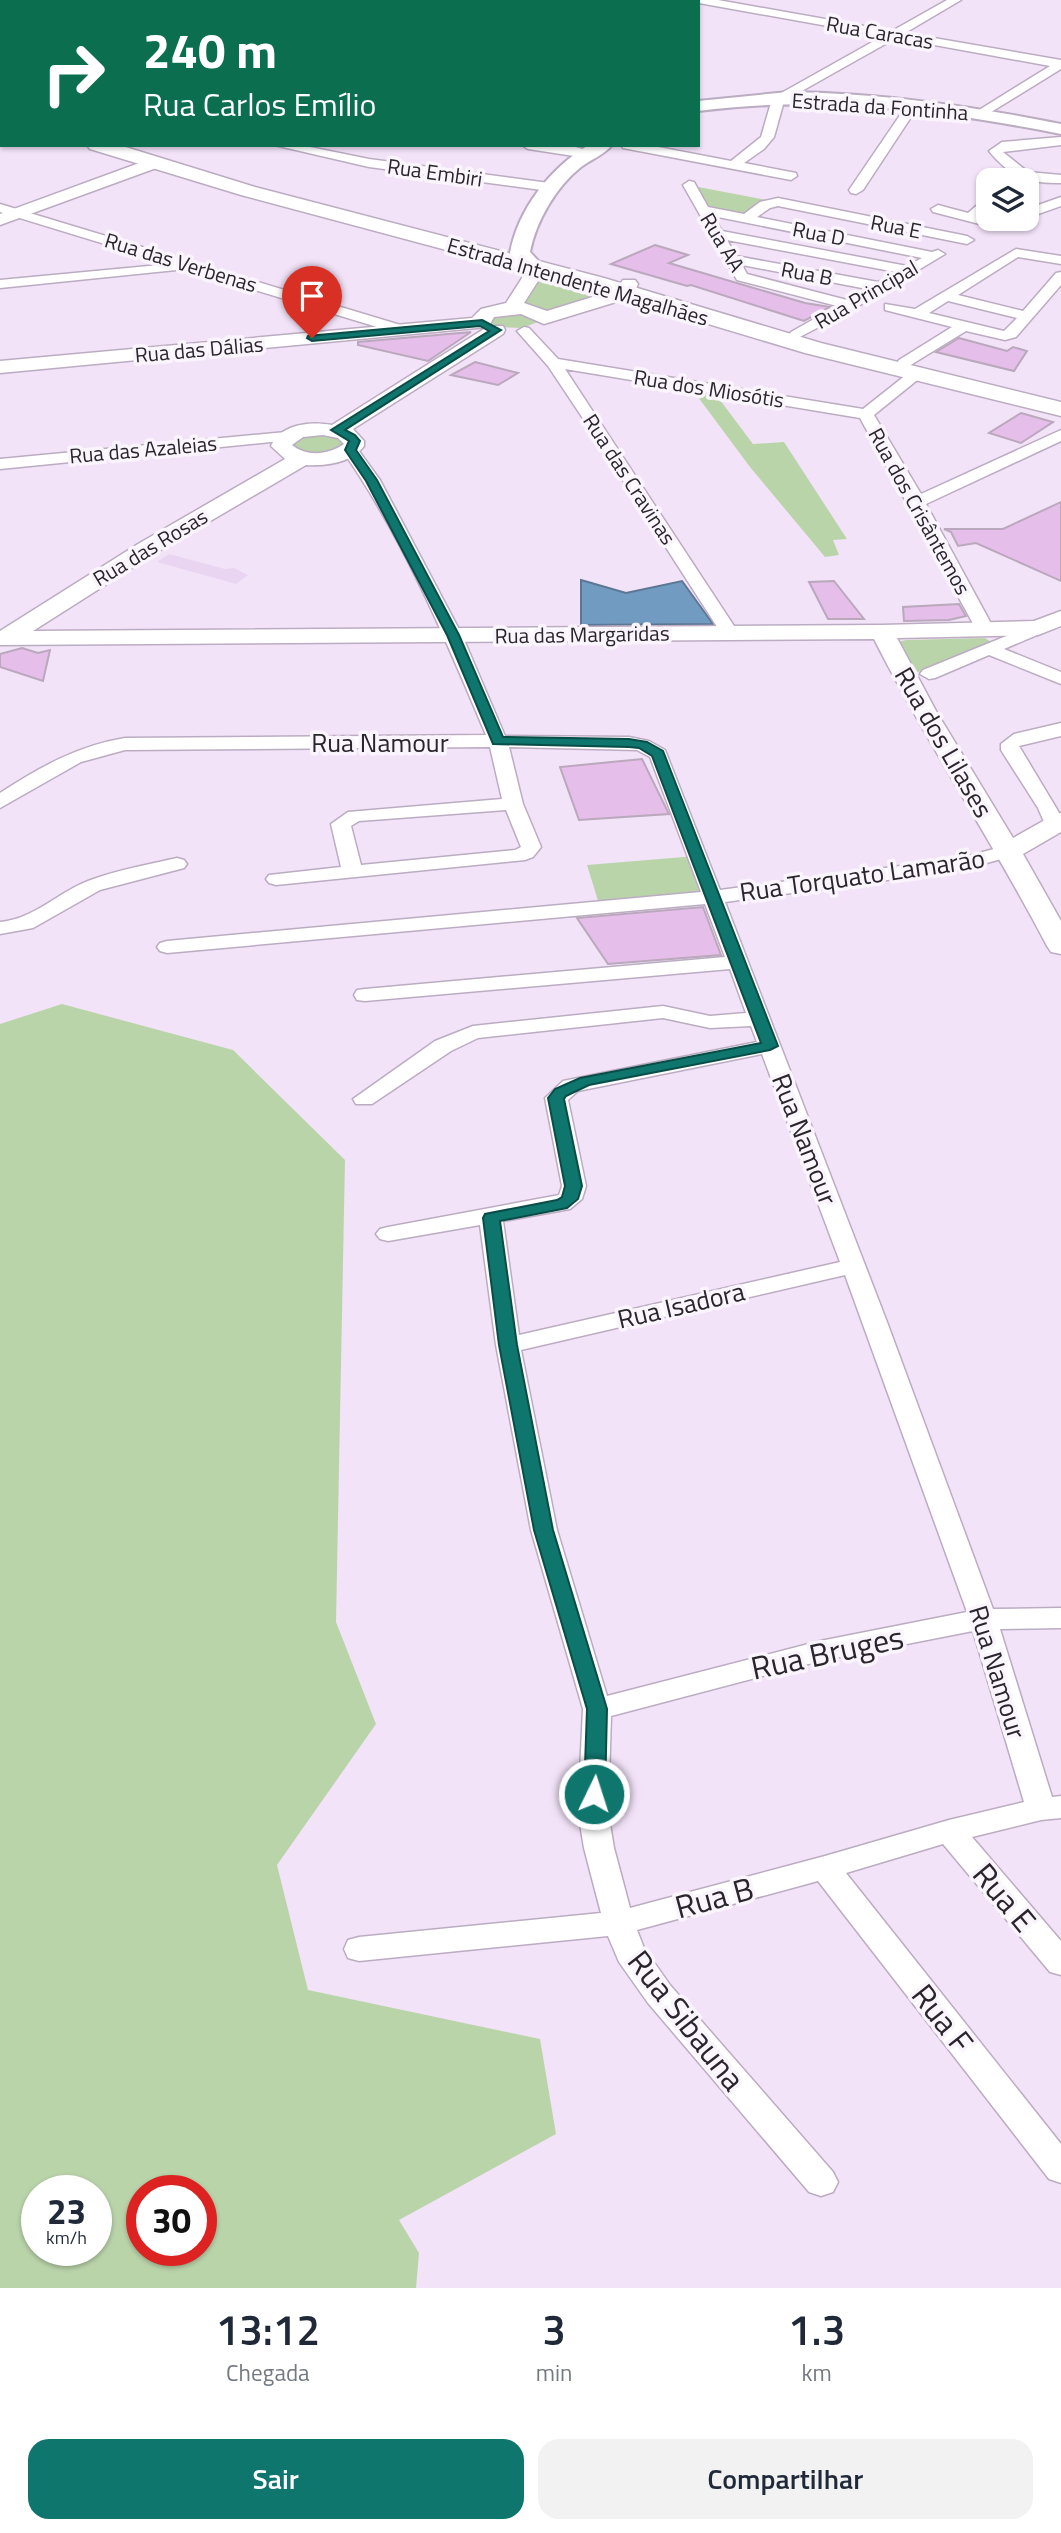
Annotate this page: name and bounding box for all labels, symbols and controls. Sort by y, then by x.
street label: Rua Caracas [824,7,936,57]
text: 240 m [143,12,277,87]
icon: right [28,28,119,119]
text: Rua Carlos Emílio [143,80,376,128]
street label: Estrada da Fontinha [791,84,970,128]
street label: Rua Embiri [385,149,485,195]
map controls [976,168,1039,231]
button: layers [976,168,1039,231]
street label: Rua E [868,205,924,247]
street label: Rua AA [693,206,753,278]
street label: Rua D [790,212,848,254]
street label: Rua das Verbenas [101,224,261,300]
street label: Estrada Intendente Magalhães [444,228,712,334]
street label: Rua Principal [808,251,924,337]
street label: Rua B [778,252,836,294]
pin [282,266,342,338]
icon: arrive [293,277,331,315]
street label: Rua das Dálias [133,327,265,371]
street label: Rua dos Miosótis [632,360,786,416]
street label: Rua das Cravinas [576,407,684,551]
street label: Rua dos Crisântemos [861,422,979,600]
street label: Rua das Azaleias [68,427,218,471]
street label: Rua das Rosas [86,500,214,594]
street label: Rua das Margaridas [494,616,670,652]
street label: Rua dos Lilases [885,659,1003,825]
street label: Rua Namour [311,723,449,762]
street label: Rua Torquato Lamarão [737,838,987,912]
street label: Rua Namour [762,1068,848,1210]
street label: Rua Isadora [614,1271,748,1339]
street label: Rua Namour [959,1601,1037,1743]
street label: Rua Bruges [746,1612,908,1692]
position arrow [557,1757,631,1831]
street label: Rua E [962,1852,1048,1942]
street label: Rua B [669,1864,759,1930]
street label: Rua Sibauna [617,1939,757,2101]
street label: Rua F [901,1973,985,2063]
speed limit sign: 30 [126,2175,217,2266]
text: 23 [47,2184,86,2238]
text: km/h [46,2224,87,2251]
text: 13:12 [216,2297,320,2361]
text: 3 [542,2297,566,2361]
text: 1.3 [788,2297,845,2361]
text: Chegada [226,2355,310,2390]
text: min [536,2355,572,2390]
text: km [802,2355,832,2390]
button: Sair [28,2439,524,2519]
button: Compartilhar [538,2439,1033,2519]

